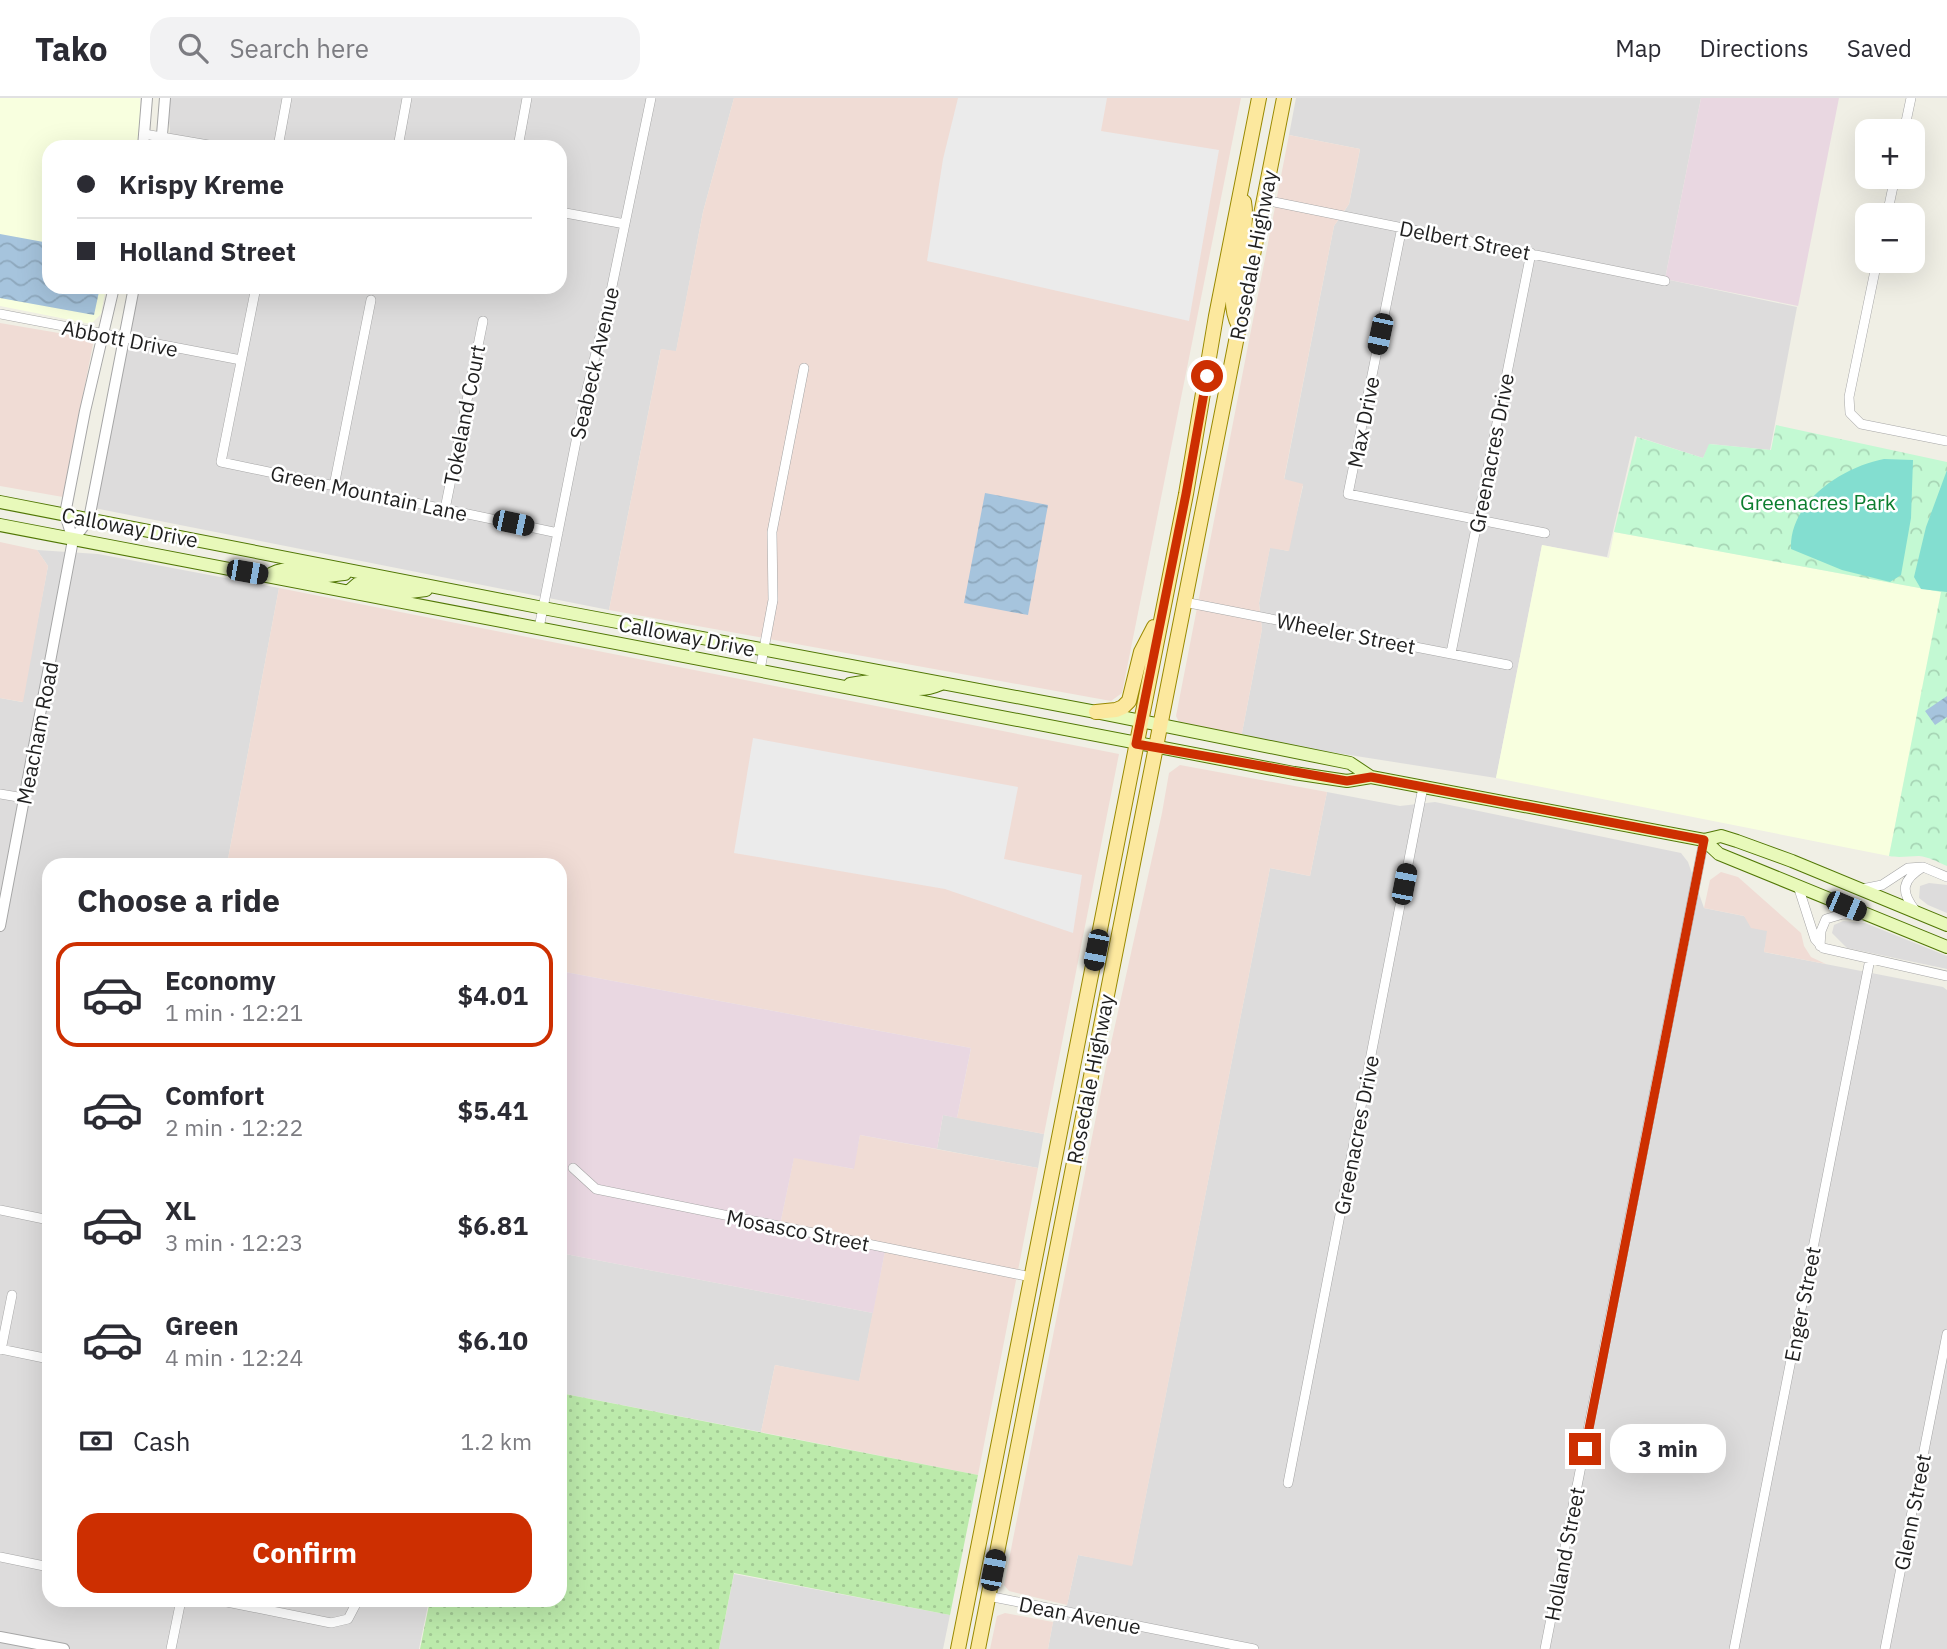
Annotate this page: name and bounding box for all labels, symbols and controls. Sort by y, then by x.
search box [150,17,640,80]
text: Tako [35,27,108,70]
icon: search [174,29,212,67]
text: Search here [230,31,369,65]
text: Map [1615,32,1661,64]
text: Directions [1699,32,1809,64]
text: Saved [1847,32,1912,64]
map controls [1855,119,1925,273]
button: + [1855,119,1925,189]
text: Krispy Kreme [119,167,284,201]
street label: Rosedale Highway [1223,167,1283,342]
button: − [1855,203,1925,273]
street label: Delbert Street [1397,214,1533,266]
text: Holland Street [119,234,296,268]
street label: Seabeck Avenue [563,284,625,442]
car [1366,311,1395,357]
street label: Abbott Drive [59,313,181,363]
street label: Tokeland Court [437,342,491,488]
route start [1191,360,1223,392]
street label: Greenacres Drive [1462,371,1520,535]
street label: Max Drive [1340,374,1386,470]
street label: Green Mountain Lane [268,458,470,528]
park label: Greenacres Park [1740,488,1896,516]
street label: Calloway Drive [59,500,201,554]
car [491,508,536,538]
car [225,558,270,586]
street label: Wheeler Street [1274,606,1418,660]
street label: Calloway Drive [616,609,758,663]
street label: Meacham Road [9,659,65,807]
car [1390,861,1419,907]
text: Choose a ride [77,879,280,921]
car [1823,888,1870,924]
car [1082,927,1111,973]
icon: car [81,963,144,1026]
text: Economy [165,963,276,997]
text: $4.01 [458,978,528,1012]
street label: Rosedale Highway [1060,991,1120,1166]
text: 1 min · 12:21 [165,997,303,1027]
street label: Greenacres Drive [1327,1053,1385,1217]
icon: car [81,1078,144,1141]
text: Comfort [165,1078,264,1112]
text: $5.41 [458,1093,528,1127]
text: 2 min · 12:22 [165,1112,303,1142]
icon: car [81,1193,144,1256]
text: XL [165,1193,196,1227]
street label: Mosasco Street [724,1202,872,1258]
text: $6.81 [458,1208,528,1242]
text: 3 min · 12:23 [165,1227,303,1257]
street label: Enger Street [1777,1244,1827,1364]
icon: car [81,1308,144,1371]
text: Green [165,1308,239,1342]
text: $6.10 [458,1323,528,1357]
text: 4 min · 12:24 [165,1342,303,1372]
icon: cash [77,1422,115,1460]
text: Cash [133,1424,190,1458]
callout: 3 min [1610,1424,1725,1474]
text: 1.2 km [461,1426,532,1456]
route end [1569,1433,1601,1465]
text: 3 min [1638,1433,1698,1463]
street label: Glenn Street [1887,1451,1937,1573]
street label: Holland Street [1537,1485,1591,1623]
button: Confirm [77,1513,532,1593]
car [979,1547,1008,1593]
street label: Dean Avenue [1017,1589,1143,1641]

